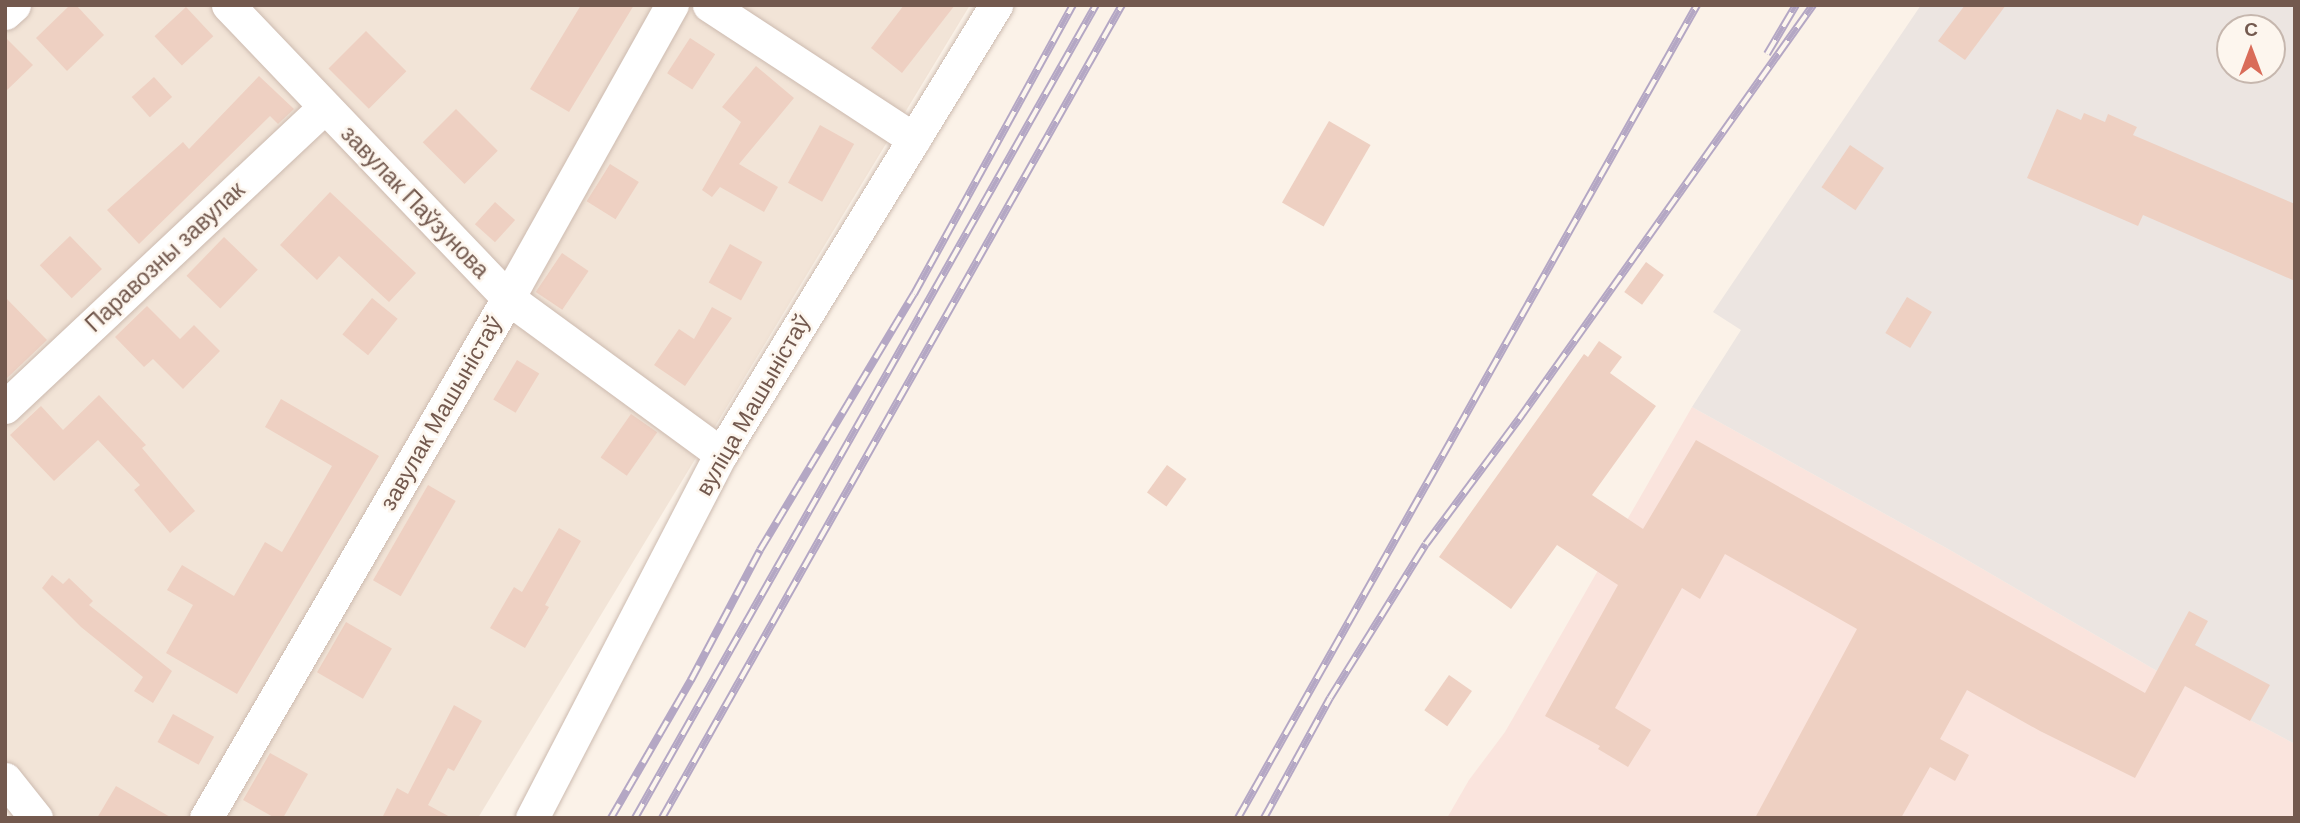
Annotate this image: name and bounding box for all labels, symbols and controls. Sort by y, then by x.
north arrow [2216,14,2286,84]
text: С [2244,17,2258,42]
street label: завулак Паўзунова [335,120,495,284]
street label: Паравозны завулак [80,176,250,338]
street label: вуліца Машыністаў [690,310,816,500]
street label: завулак Машыністаў [374,311,508,515]

